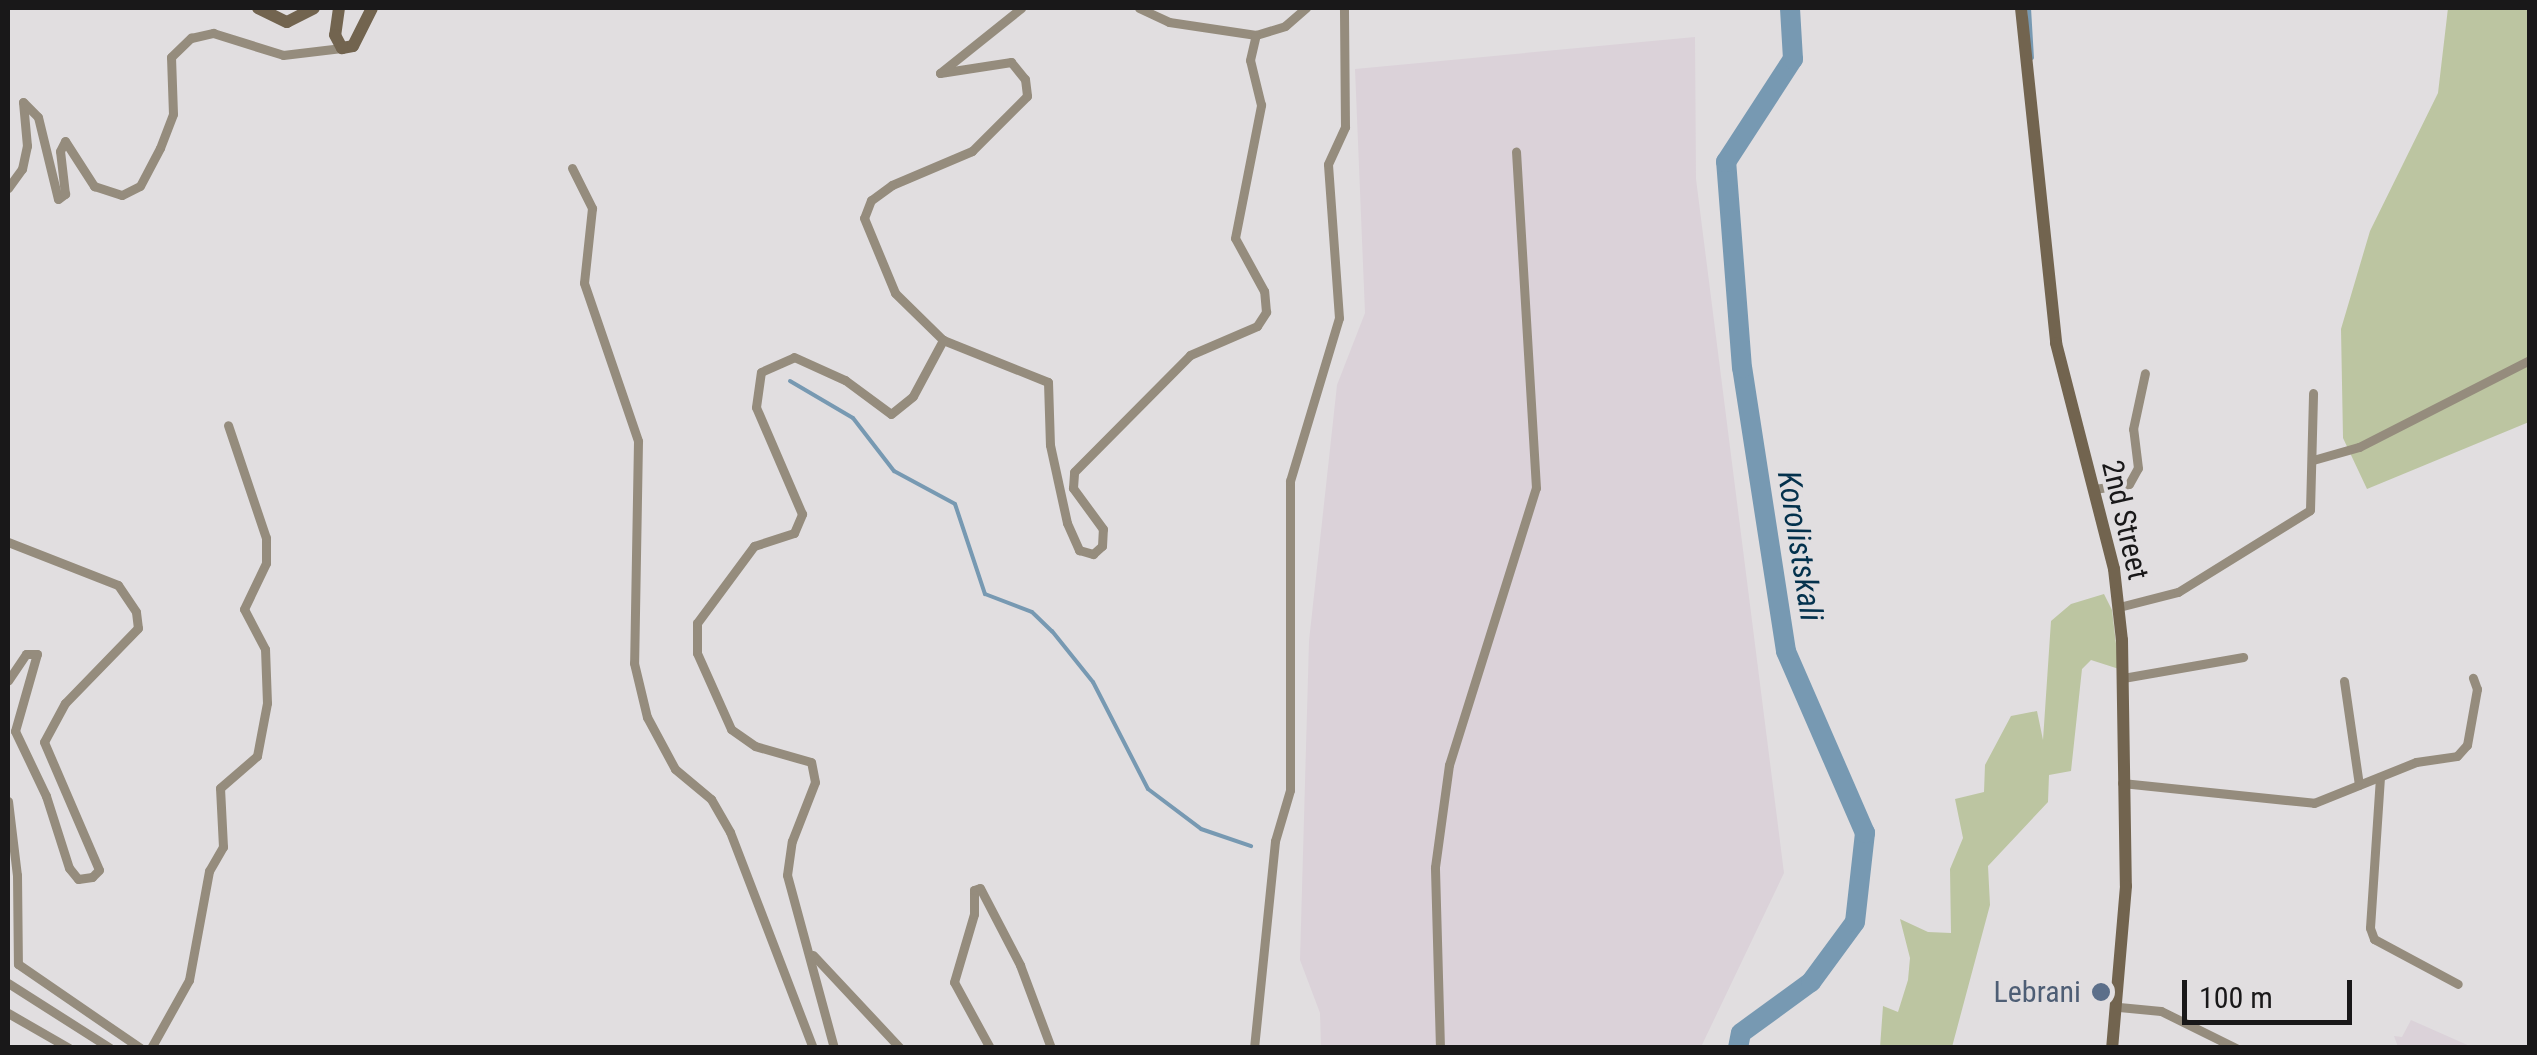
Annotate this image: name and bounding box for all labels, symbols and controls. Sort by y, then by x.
street label: 2nd Street [2094,457,2156,583]
water label: Korolistskali [1769,468,1831,624]
scale bar [2187,960,2357,1022]
place label: Lebrani [1994,974,2081,1010]
text: 100 m [2199,980,2273,1015]
marker: Lebrani [2090,981,2112,1003]

